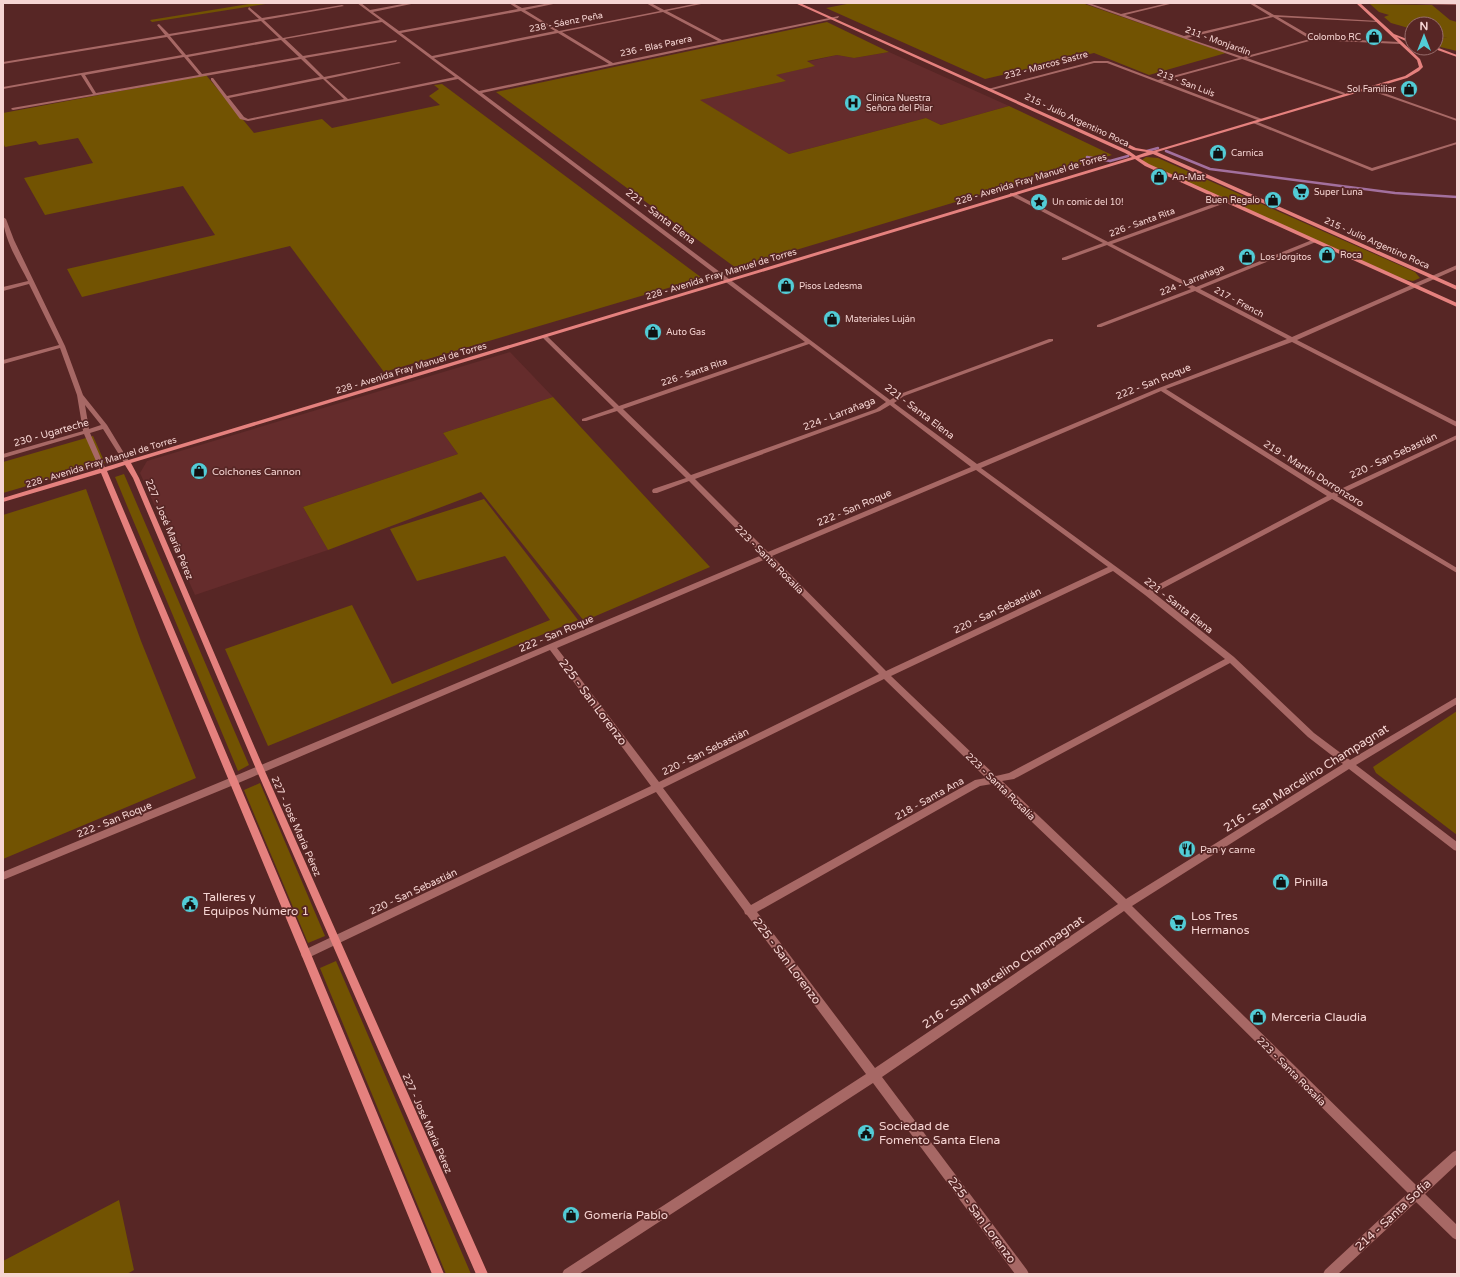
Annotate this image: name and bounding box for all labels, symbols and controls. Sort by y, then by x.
street label: 238 - Sáenz Peña [528,10,604,35]
north arrow [1404,16,1444,56]
text: N [1420,20,1428,33]
street label: 211 - Monjardín [1184,25,1252,58]
shop icon: Colombo RC [1364,27,1384,47]
place label: Colombo RC [1307,32,1361,43]
street label: 236 - Blas Parera [619,33,693,59]
street label: 232 - Marcos Sastre [1003,49,1089,82]
street label: 213 - San Luis [1155,67,1216,100]
shop icon: Sol Familiar [1399,79,1419,99]
place label: Sol Familiar [1347,84,1397,95]
street label: 215 - Julio Argentino Roca [1023,91,1131,150]
hospital icon: Clinica Nuestra Señora del Pilar [843,93,863,113]
place label: Clinica Nuestra Señora del Pilar [866,93,933,114]
shop icon: Carnica [1208,143,1228,163]
place label: Carnica [1231,148,1263,159]
street label: 228 - Avenida Fray Manuel de Torres [954,151,1108,208]
shop icon: An-Mat [1149,167,1169,187]
place label: An-Mat [1172,172,1205,183]
supermarket icon: Super Luna [1291,182,1311,202]
street label: 221 - Santa Elena [623,187,698,247]
place label: Super Luna [1314,187,1363,198]
shop icon: Buen Regalo [1263,190,1283,210]
place icon: Un comic del 10! [1029,192,1049,212]
place label: Buen Regalo [1205,195,1261,206]
place label: Un comic del 10! [1052,197,1124,208]
street label: 226 - Santa Rita [1108,205,1177,239]
street label: 215 - Julio Argentino Roca [1323,215,1431,271]
shop icon: Roca [1317,245,1337,265]
street label: 228 - Avenida Fray Manuel de Torres [644,246,798,303]
shop icon: Los Jorgitos [1237,247,1257,267]
place label: Roca [1340,250,1362,260]
place label: Los Jorgitos [1260,252,1311,263]
street label: 224 - Larrañaga [1158,262,1226,298]
shop icon: Pisos Ledesma [776,276,796,296]
place label: Pisos Ledesma [799,281,862,292]
street label: 217 - French [1212,285,1265,320]
shop icon: Materiales Luján [822,309,842,329]
place label: Materiales Luján [845,314,915,325]
shop icon: Auto Gas [643,322,663,342]
place label: Auto Gas [666,327,705,338]
street label: 228 - Avenida Fray Manuel de Torres [334,340,488,397]
street label: 226 - Santa Rita [660,356,729,389]
street label: 222 - San Roque [1114,361,1193,402]
street label: 221 - Santa Elena [882,382,957,442]
street label: 224 - Larrañaga [802,395,877,433]
street label: 230 - Ugarteche [12,416,91,449]
street label: 220 - San Sebastián [1348,430,1439,481]
street label: 228 - Avenida Fray Manuel de Torres [24,434,178,491]
street label: 219 - Martín Dorronzoro [1261,438,1366,510]
shop icon: Colchones Cannon [189,461,209,481]
place label: Colchones Cannon [212,466,301,478]
street label: 227 - José María Pérez [142,477,196,582]
street label: 222 - San Roque [815,487,894,529]
street label: 223 - Santa Rosalía [732,523,806,597]
street label: 221 - Santa Elena [1142,575,1215,636]
street label: 220 - San Sebastián [952,585,1043,636]
street label: 222 - San Roque [517,613,596,655]
street label: 225 - San Lorenzo [556,656,630,748]
street label: 216 - San Marcelino Champagnat [1221,721,1391,835]
street label: 220 - San Sebastián [660,726,751,778]
street label: 223 - Santa Rosalía [963,750,1038,823]
street label: 227 - José María Pérez [269,774,324,878]
street label: 218 - Santa Ana [893,775,966,823]
street label: 222 - San Roque [75,799,154,840]
restaurant icon: Pan y carne [1177,839,1197,859]
place label: Pan y carne [1200,844,1256,856]
street label: 220 - San Sebastián [368,866,459,917]
shop icon: Pinilla [1271,872,1291,892]
place label: Pinilla [1294,875,1328,889]
place label: Talleres y Equipos Número 1 [203,890,309,918]
public building icon: Talleres y Equipos Número 1 [180,894,200,914]
place label: Los Tres Hermanos [1191,909,1250,937]
street label: 216 - San Marcelino Champagnat [920,912,1087,1031]
supermarket icon: Los Tres Hermanos [1168,913,1188,933]
street label: 225 - San Lorenzo [750,915,824,1007]
shop icon: Merceria Claudia [1248,1007,1268,1027]
place label: Merceria Claudia [1271,1010,1367,1024]
street label: 223 - Santa Rosalía [1254,1035,1328,1109]
street label: 227 - José María Pérez [400,1071,455,1175]
place label: Sociedad de Fomento Santa Elena [879,1119,1000,1147]
public building icon: Sociedad de Fomento Santa Elena [856,1123,876,1143]
street label: 225 - San Lorenzo [945,1174,1019,1266]
street label: 214 - Santa Sofía [1352,1176,1434,1254]
shop icon: Gomería Pablo [561,1205,581,1225]
place label: Gomería Pablo [584,1208,668,1222]

